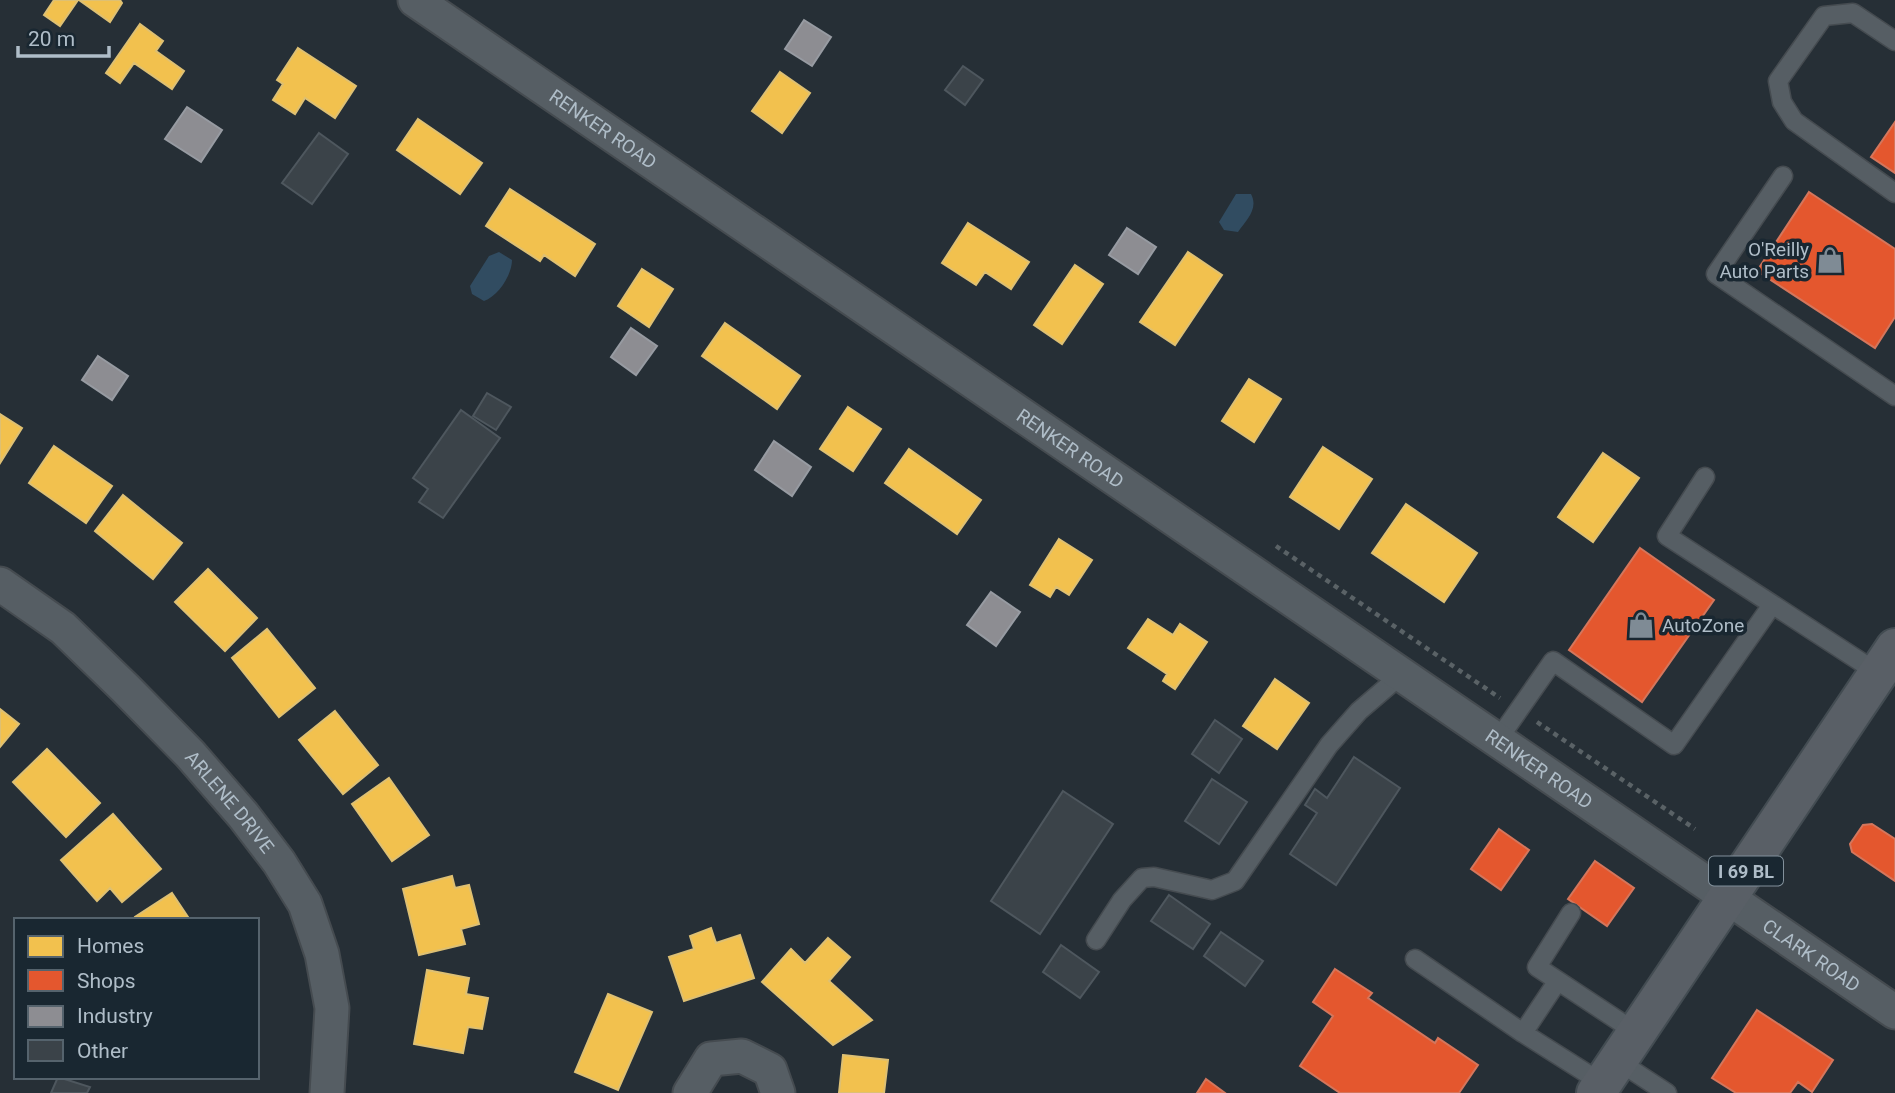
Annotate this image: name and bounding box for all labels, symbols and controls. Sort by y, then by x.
scale bar [18,14,108,58]
text: 20 m [28,27,75,51]
street label: RENKER ROAD [545,84,661,173]
place label: O'Reilly Auto Parts [1720,238,1809,283]
shop icon: O'Reilly Auto Parts [1815,245,1845,275]
street label: RENKER ROAD [1012,403,1128,493]
shop icon: AutoZone [1626,610,1656,640]
place label: AutoZone [1662,614,1744,637]
street label: RENKER ROAD [1481,724,1597,813]
street label: ARLENE DRIVE [181,746,279,858]
road number: I 69 BL [1709,856,1783,886]
street label: CLARK ROAD [1759,914,1865,996]
legend [14,918,259,1079]
text: Homes [77,934,144,958]
text: Shops [77,969,136,993]
text: Industry [77,1004,153,1028]
text: Other [77,1039,128,1063]

